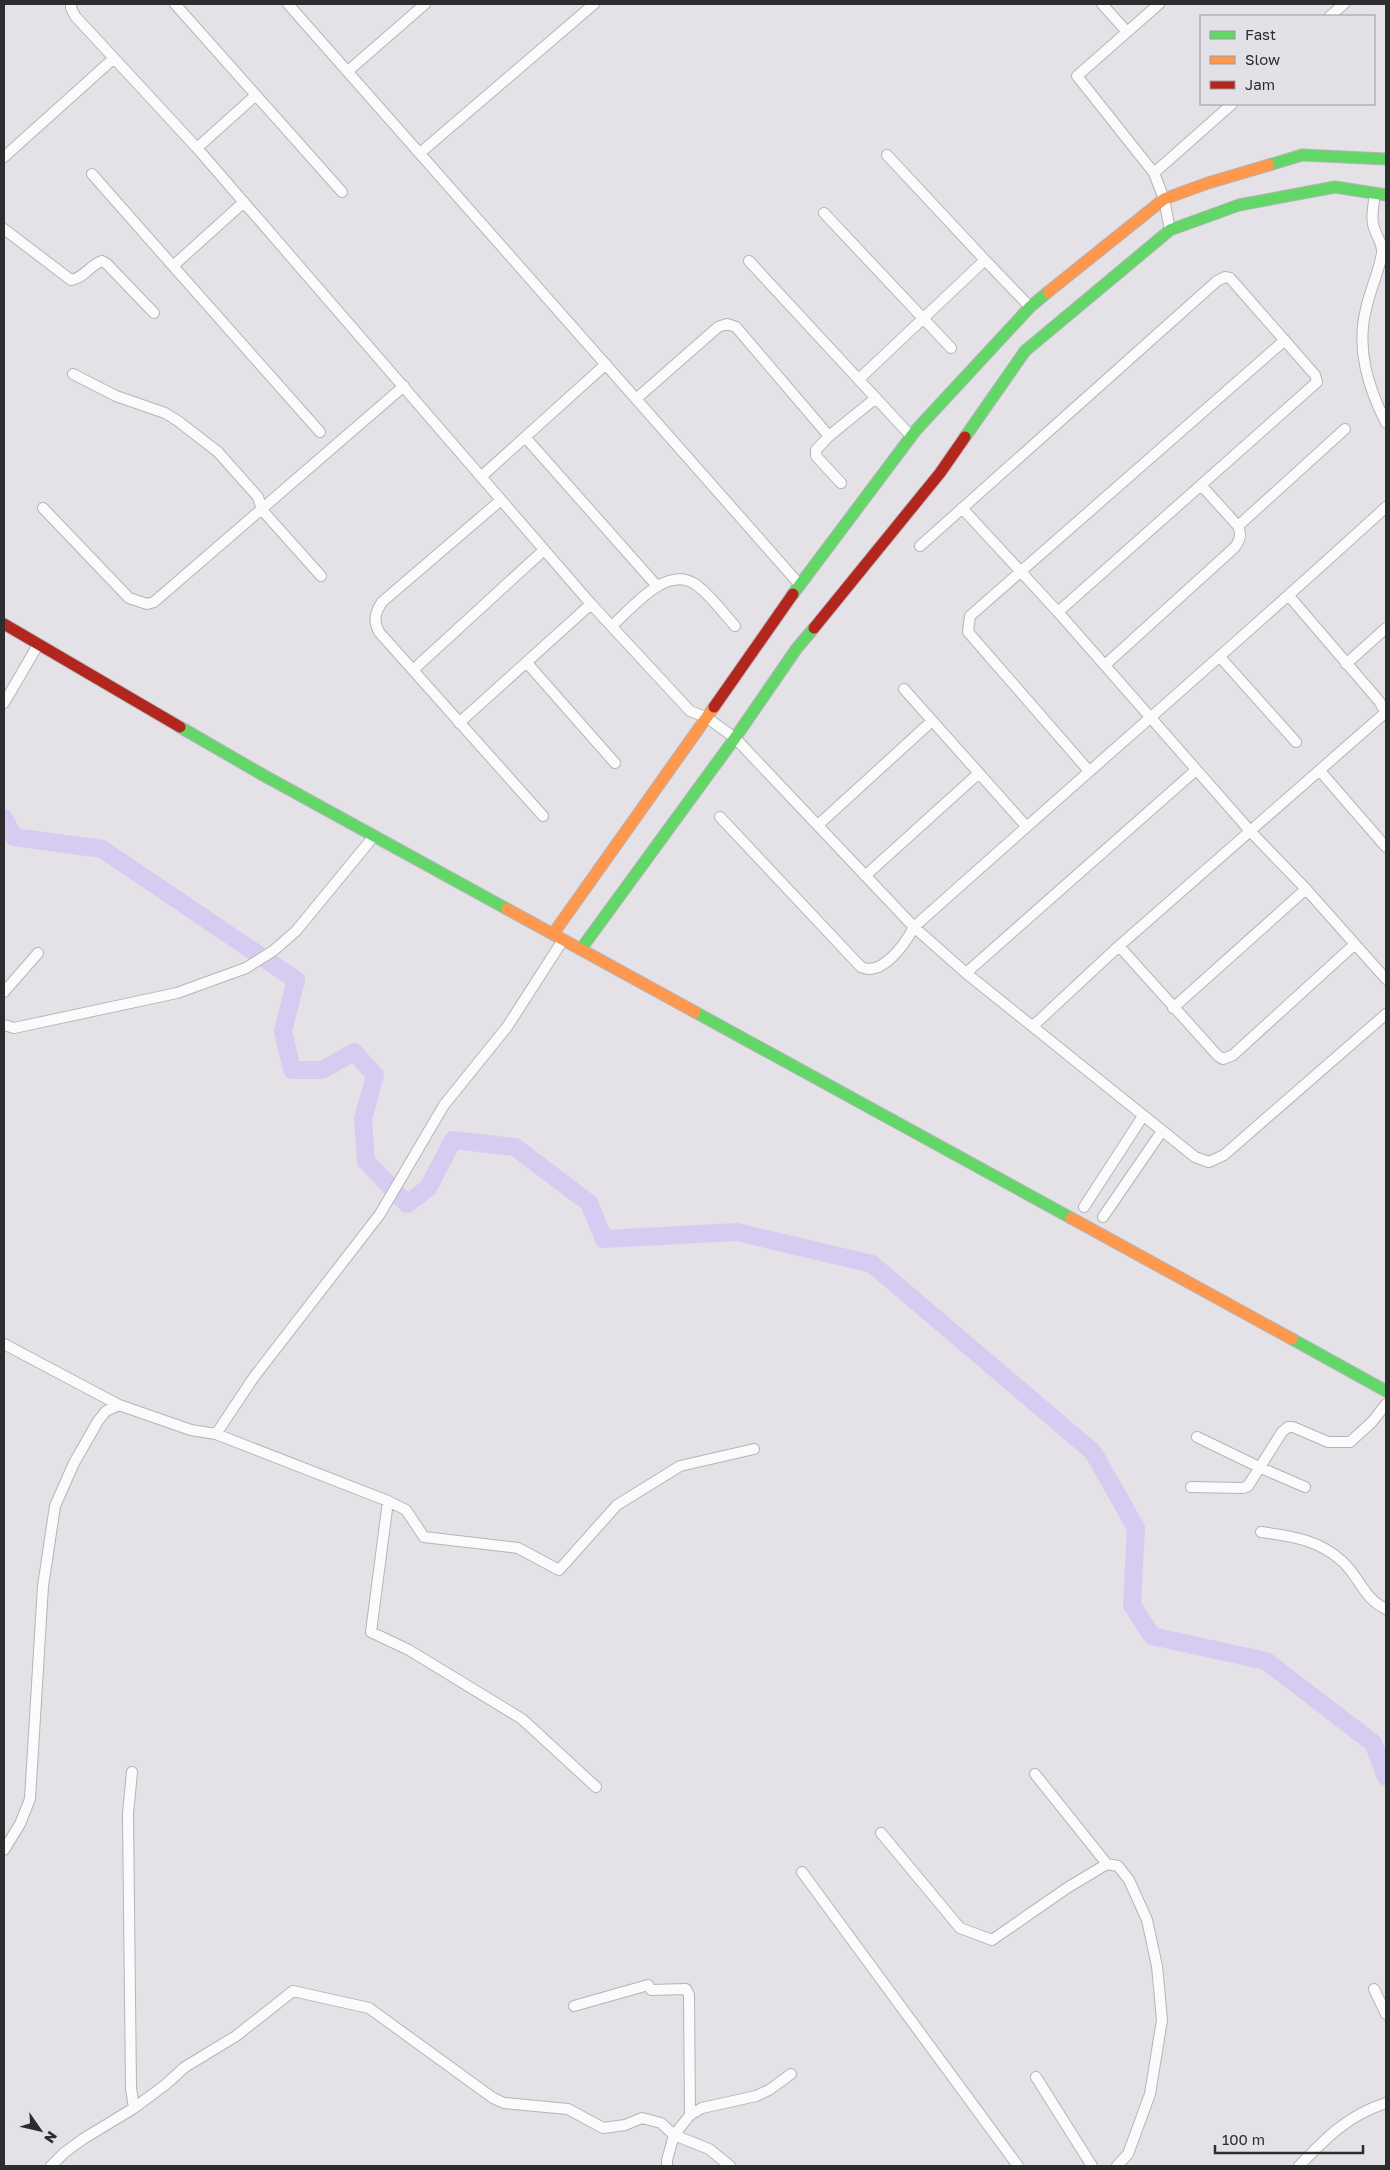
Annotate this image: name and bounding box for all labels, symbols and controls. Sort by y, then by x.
legend [1200,15,1375,105]
text: Fast [1245,25,1276,43]
text: Slow [1245,50,1280,68]
text: Jam [1245,75,1275,93]
north arrow [15,2105,65,2155]
scale bar [1215,2122,1362,2154]
text: N [41,2128,61,2147]
text: 100 m [1222,2130,1265,2148]

